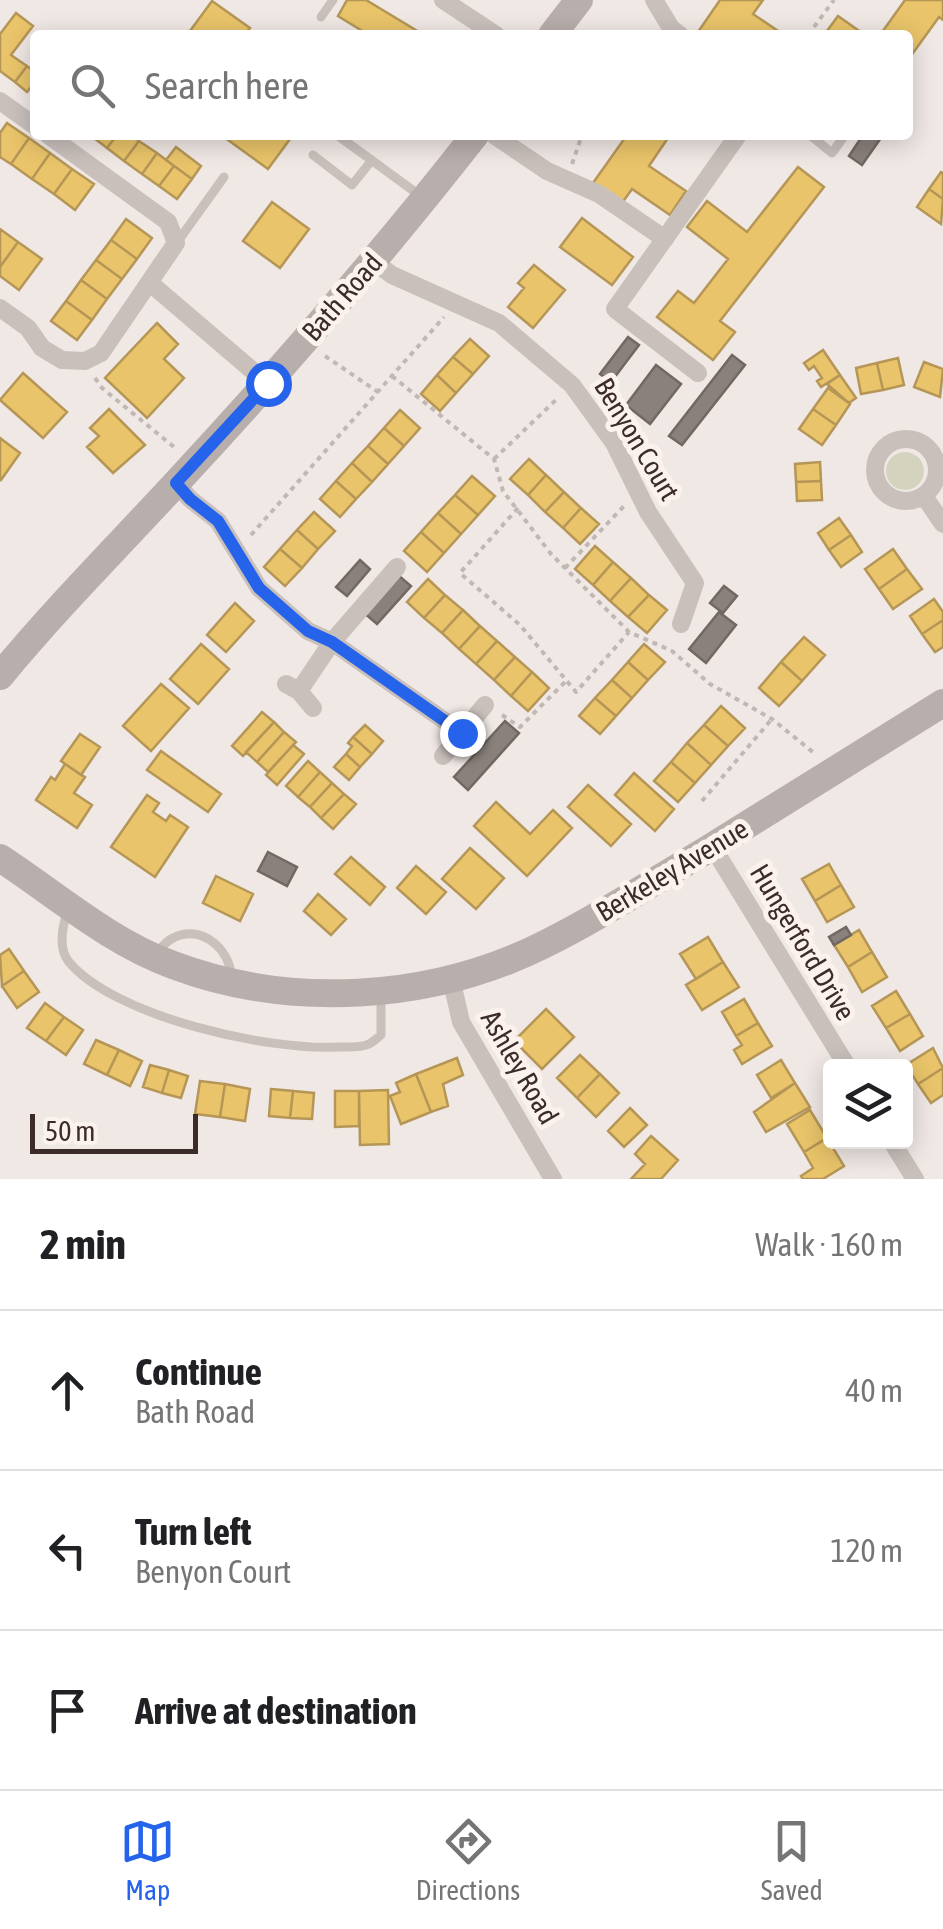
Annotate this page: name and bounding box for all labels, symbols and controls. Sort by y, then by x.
search box [30,30,913,140]
icon: search [65,58,120,113]
text: Search here [145,64,309,107]
street label: Bath Road [295,247,389,347]
route start [246,361,292,407]
street label: Benyon Court [588,372,686,506]
route end [440,711,486,757]
street label: Berkeley Avenue [590,812,754,928]
street label: Hungerford Drive [744,858,862,1026]
street label: Ashley Road [475,1005,565,1129]
map controls [823,1059,913,1149]
button: layers [823,1059,913,1149]
scale bar [30,1109,198,1154]
text: 50 m [45,1115,95,1147]
text: 2 min [40,1220,126,1268]
text: Walk · 160 m [755,1226,903,1263]
text: Continue [135,1350,262,1393]
icon: ahead [40,1363,95,1418]
text: 40 m [845,1372,903,1409]
text: Bath Road [135,1393,255,1430]
text: Turn left [135,1510,251,1553]
icon: left [40,1523,95,1578]
text: 120 m [830,1532,903,1569]
text: Benyon Court [135,1553,291,1590]
icon: arrive [40,1683,95,1738]
text: Arrive at destination [135,1689,417,1732]
tab: Map [120,1814,175,1906]
tab: Directions [416,1814,520,1906]
tab: Saved [761,1814,823,1906]

